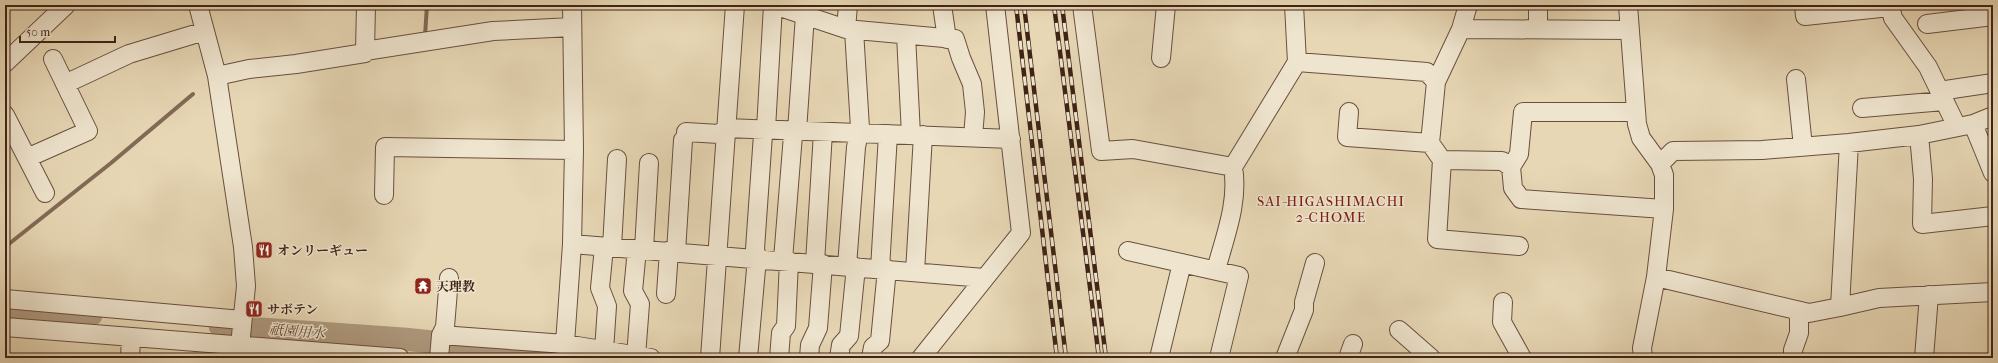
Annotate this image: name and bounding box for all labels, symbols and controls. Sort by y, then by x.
scale bar [20,18,115,44]
text: 50 m [26,25,50,39]
district label: SAI-HIGASHIMACHI 2-CHOME [1257,193,1405,226]
restaurant icon: オンリーギュー [254,240,274,260]
place label: オンリーギュー [277,243,368,258]
temple icon: 天理教 [413,276,433,296]
place label: 天理教 [436,279,475,294]
restaurant icon: サボテン [244,299,264,319]
place label: サボテン [267,302,318,317]
water label: 祇園用水 [268,321,327,342]

